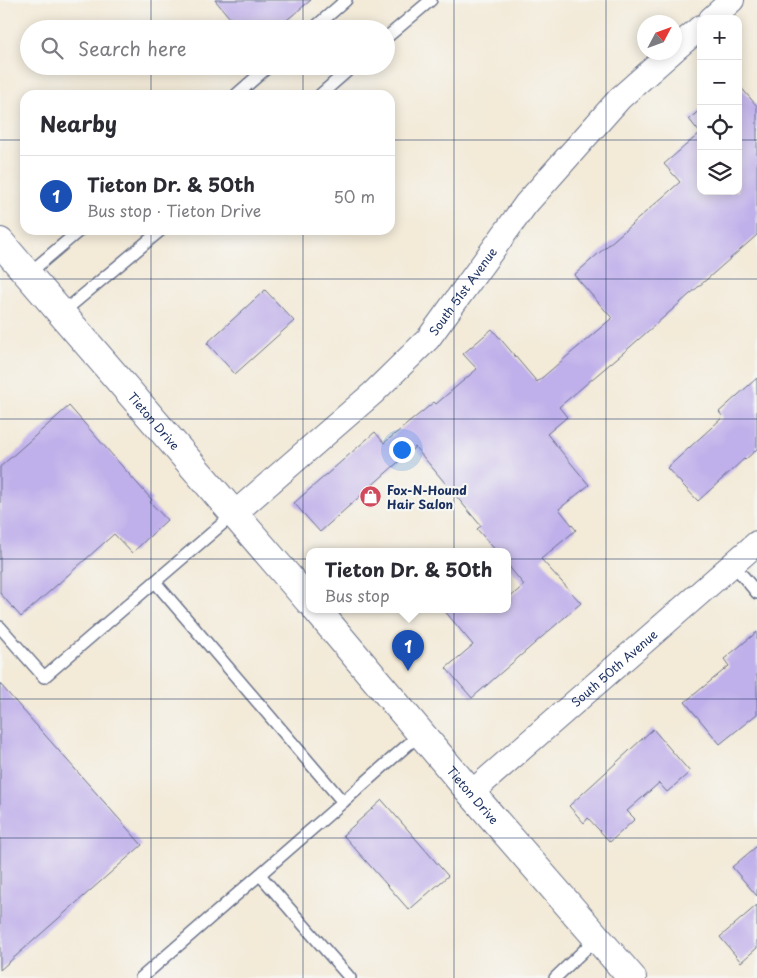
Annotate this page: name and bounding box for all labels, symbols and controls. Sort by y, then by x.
north arrow [637,15,682,60]
map controls [697,15,742,195]
button: + [697,15,742,60]
search box [20,20,395,75]
icon: search [38,34,66,62]
text: Search here [78,34,187,62]
button: − [697,60,742,105]
button: locate [697,105,742,150]
text: Nearby [40,107,117,139]
button: layers [697,150,742,195]
text: Tieton Dr. & 50th [87,170,255,198]
text: 1 [52,184,60,208]
text: 50 m [334,184,375,208]
text: Bus stop · Tieton Drive [87,198,261,222]
street label: South 51st Avenue [425,243,501,339]
street label: Tieton Drive [124,388,184,454]
your location [389,437,415,463]
place label: Fox-N-Hound Hair Salon [387,481,467,513]
shop icon: Fox-N-Hound Hair Salon [359,485,383,509]
popup [306,548,511,613]
text: Tieton Dr. & 50th [324,555,493,583]
text: Bus stop [324,583,390,607]
street label: South 50th Avenue [567,625,661,711]
pin: 1 [392,630,424,671]
street label: Tieton Drive [443,762,503,828]

